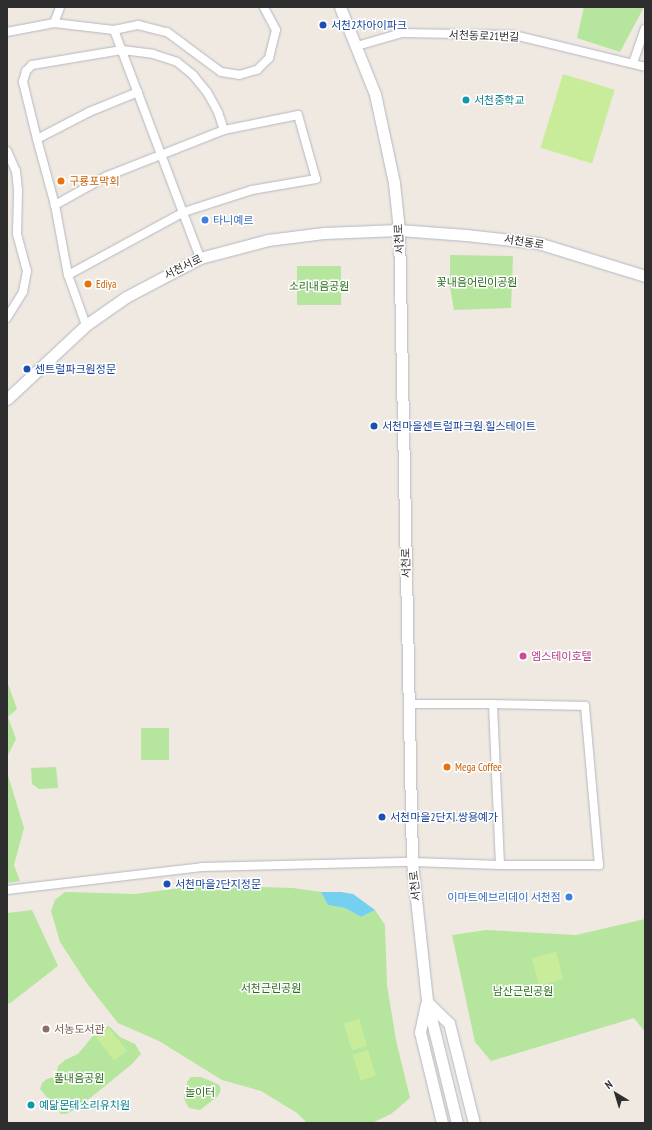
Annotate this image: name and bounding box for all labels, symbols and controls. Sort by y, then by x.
place label: 서천2차아이파크 [331,18,407,32]
marker: 서천2차아이파크 [318,20,328,30]
street label: 서천동로21번길 [448,28,520,44]
place label: 서천중학교 [474,93,525,107]
marker: 서천중학교 [461,95,471,105]
place label: 구룡포막회 [69,174,120,188]
marker: 구룡포막회 [56,176,66,186]
place label: 타니예르 [213,213,253,227]
marker: 타니예르 [200,215,210,225]
street label: 서천로 [392,223,406,255]
street label: 서천동로 [503,232,545,252]
street label: 서천서로 [162,252,204,282]
park label: 꽃내음어린이공원 [437,275,517,289]
place label: Ediya [96,277,116,291]
marker: Ediya [83,279,93,289]
park label: 소리내음공원 [289,279,349,293]
place label: 센트럴파크원정문 [35,362,116,376]
marker: 센트럴파크원정문 [22,364,32,374]
place label: 서천마을센트럴파크원.힐스테이트 [382,419,536,433]
marker: 서천마을센트럴파크원.힐스테이트 [369,421,379,431]
street label: 서천로 [399,548,413,578]
place label: 엠스테이호텔 [531,649,592,663]
marker: 엠스테이호텔 [518,651,528,661]
place label: Mega Coffee [455,760,502,774]
marker: Mega Coffee [442,762,452,772]
place label: 서천마을2단지.쌍용예가 [390,810,498,824]
marker: 서천마을2단지.쌍용예가 [377,812,387,822]
street label: 서천로 [407,870,423,902]
place label: 서천마을2단지정문 [175,877,261,891]
marker: 서천마을2단지정문 [162,879,172,889]
place label: 이마트에브리데이 서천점 [447,890,561,904]
marker: 이마트에브리데이 서천점 [564,892,574,902]
park label: 서천근린공원 [241,981,301,995]
park label: 남산근린공원 [493,984,553,998]
place label: 서농도서관 [54,1022,105,1036]
marker: 서농도서관 [41,1024,51,1034]
park label: 풀내음공원 [54,1071,104,1085]
north arrow [596,1074,636,1114]
text: N [602,1077,615,1092]
park label: 놀이터 [185,1085,215,1099]
place label: 예닮몬테소리유치원 [39,1098,130,1112]
marker: 예닮몬테소리유치원 [26,1100,36,1110]

